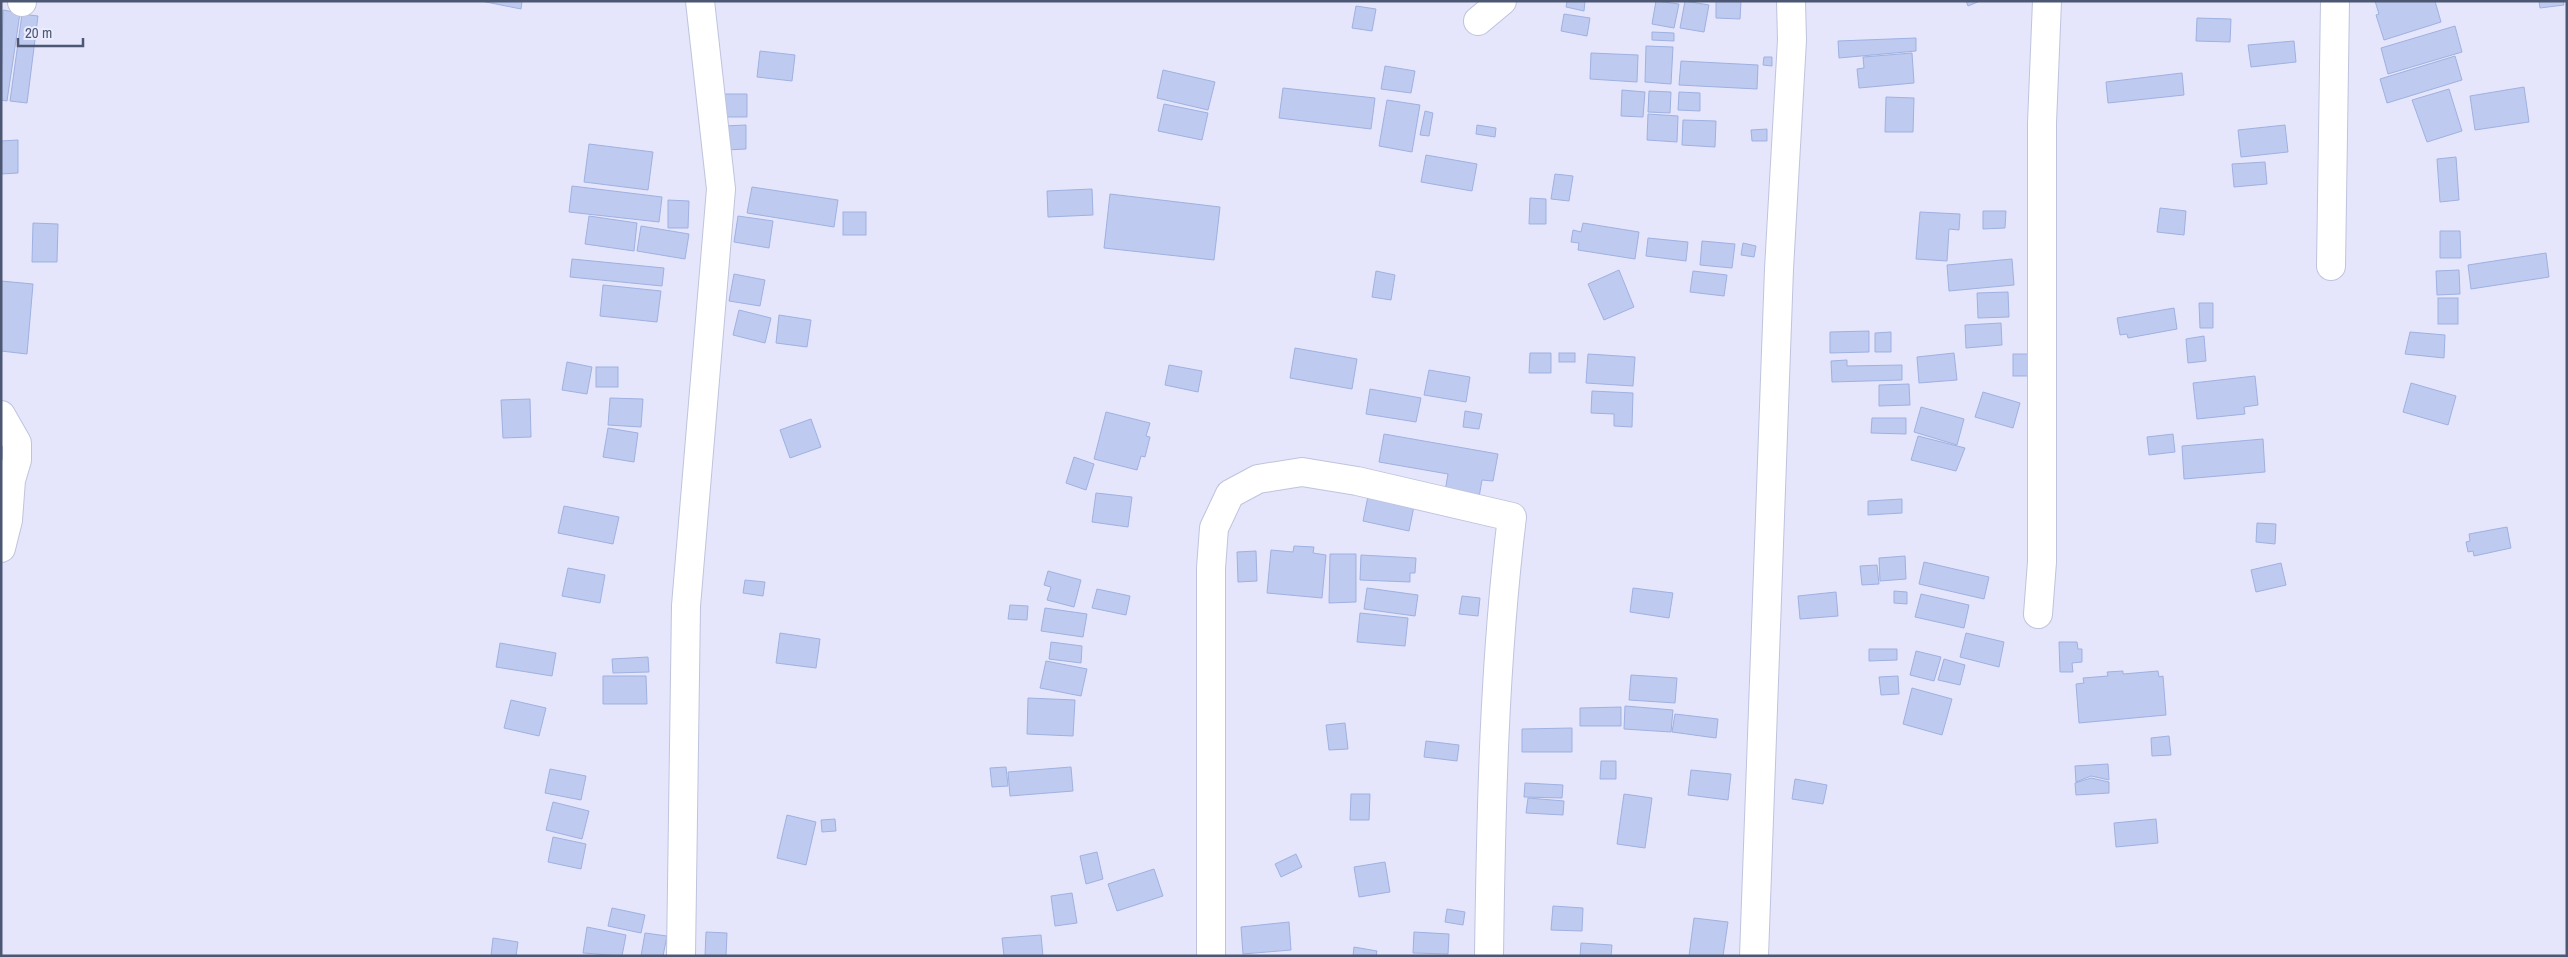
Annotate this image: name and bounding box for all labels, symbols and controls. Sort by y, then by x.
scale bar [18,15,82,47]
text: 20 m [25,22,52,43]

